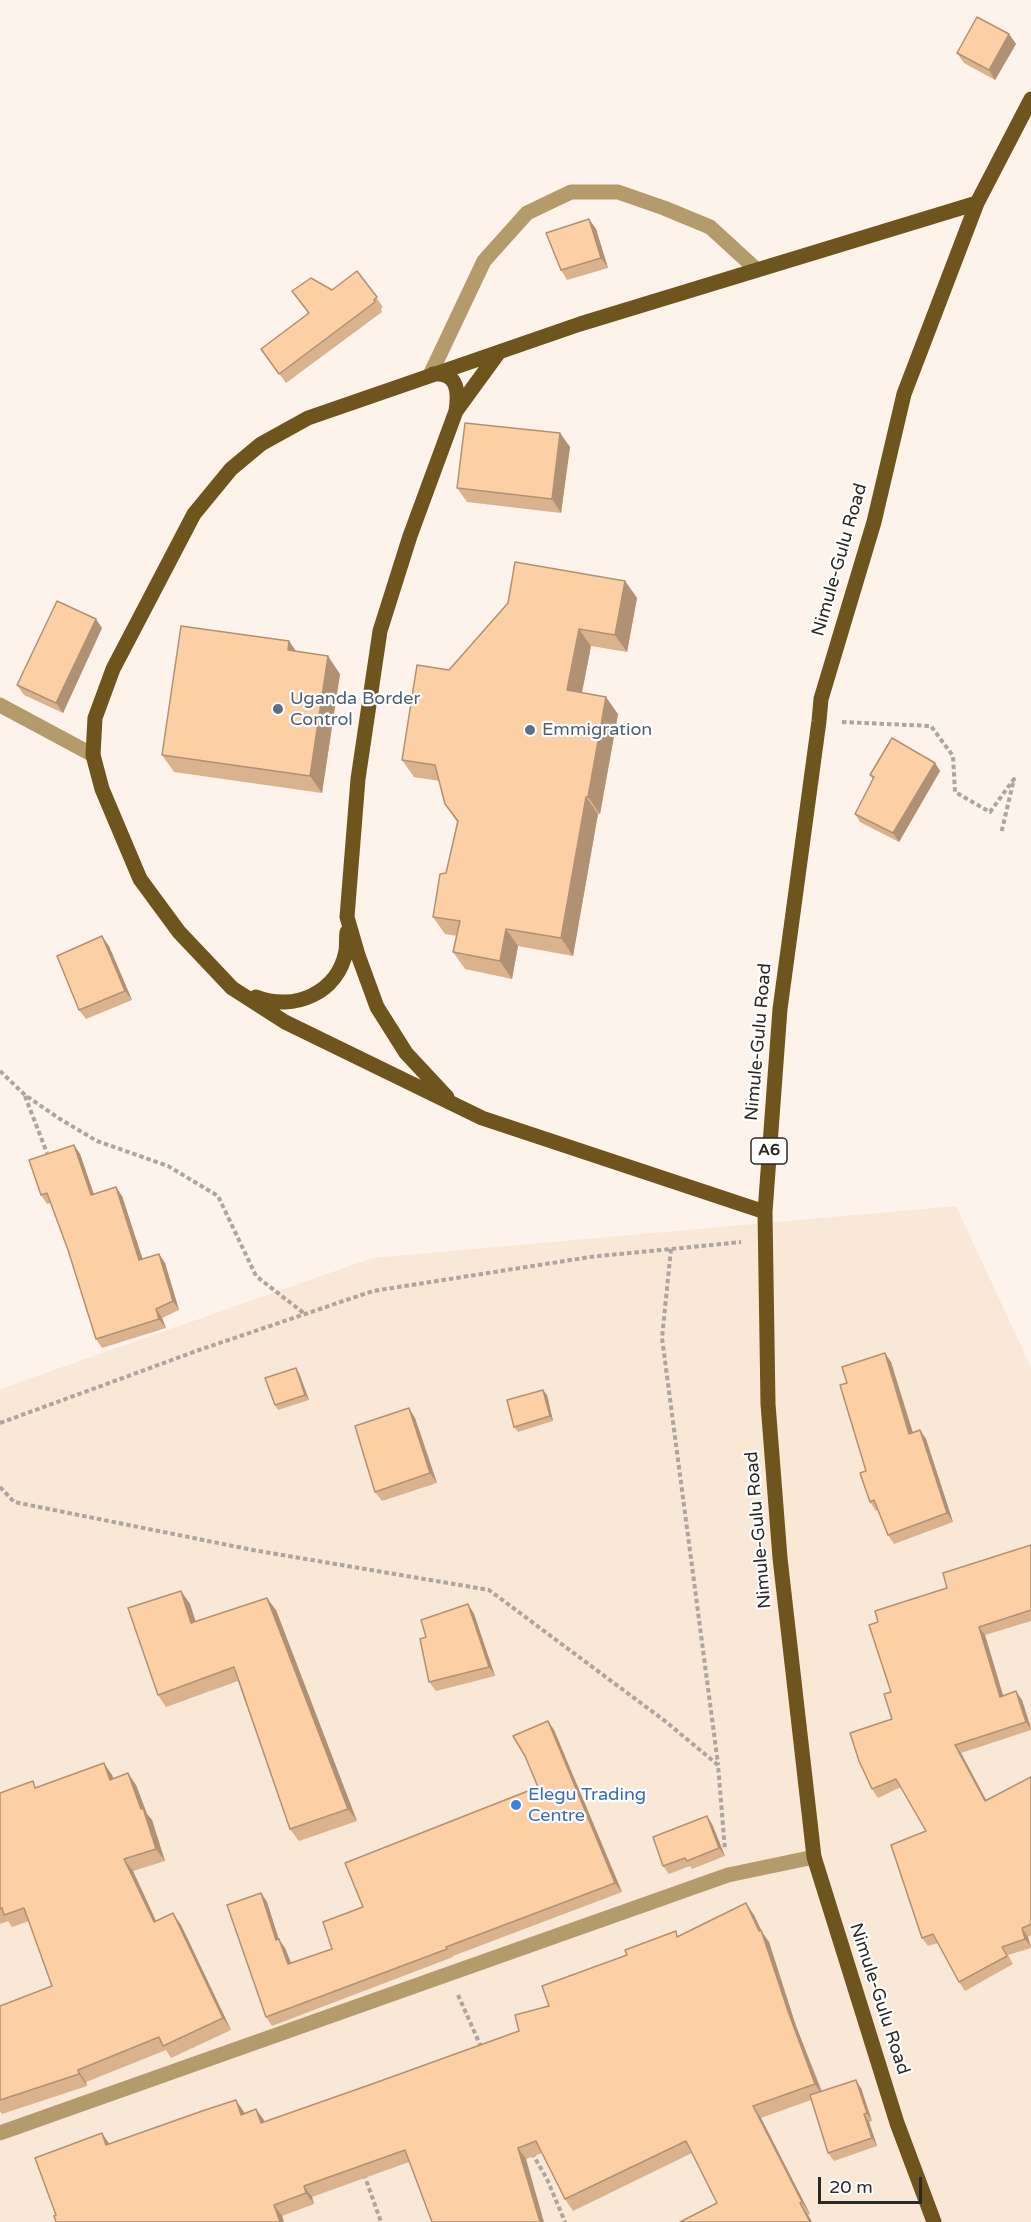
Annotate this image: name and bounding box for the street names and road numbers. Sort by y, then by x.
street label: Nimule-Gulu Road [808,481,872,639]
street label: Nimule-Gulu Road [741,962,777,1122]
road number: A6 [751,1138,787,1164]
street label: Nimule-Gulu Road [741,1450,777,1610]
street label: Nimule-Gulu Road [844,1920,914,2078]

